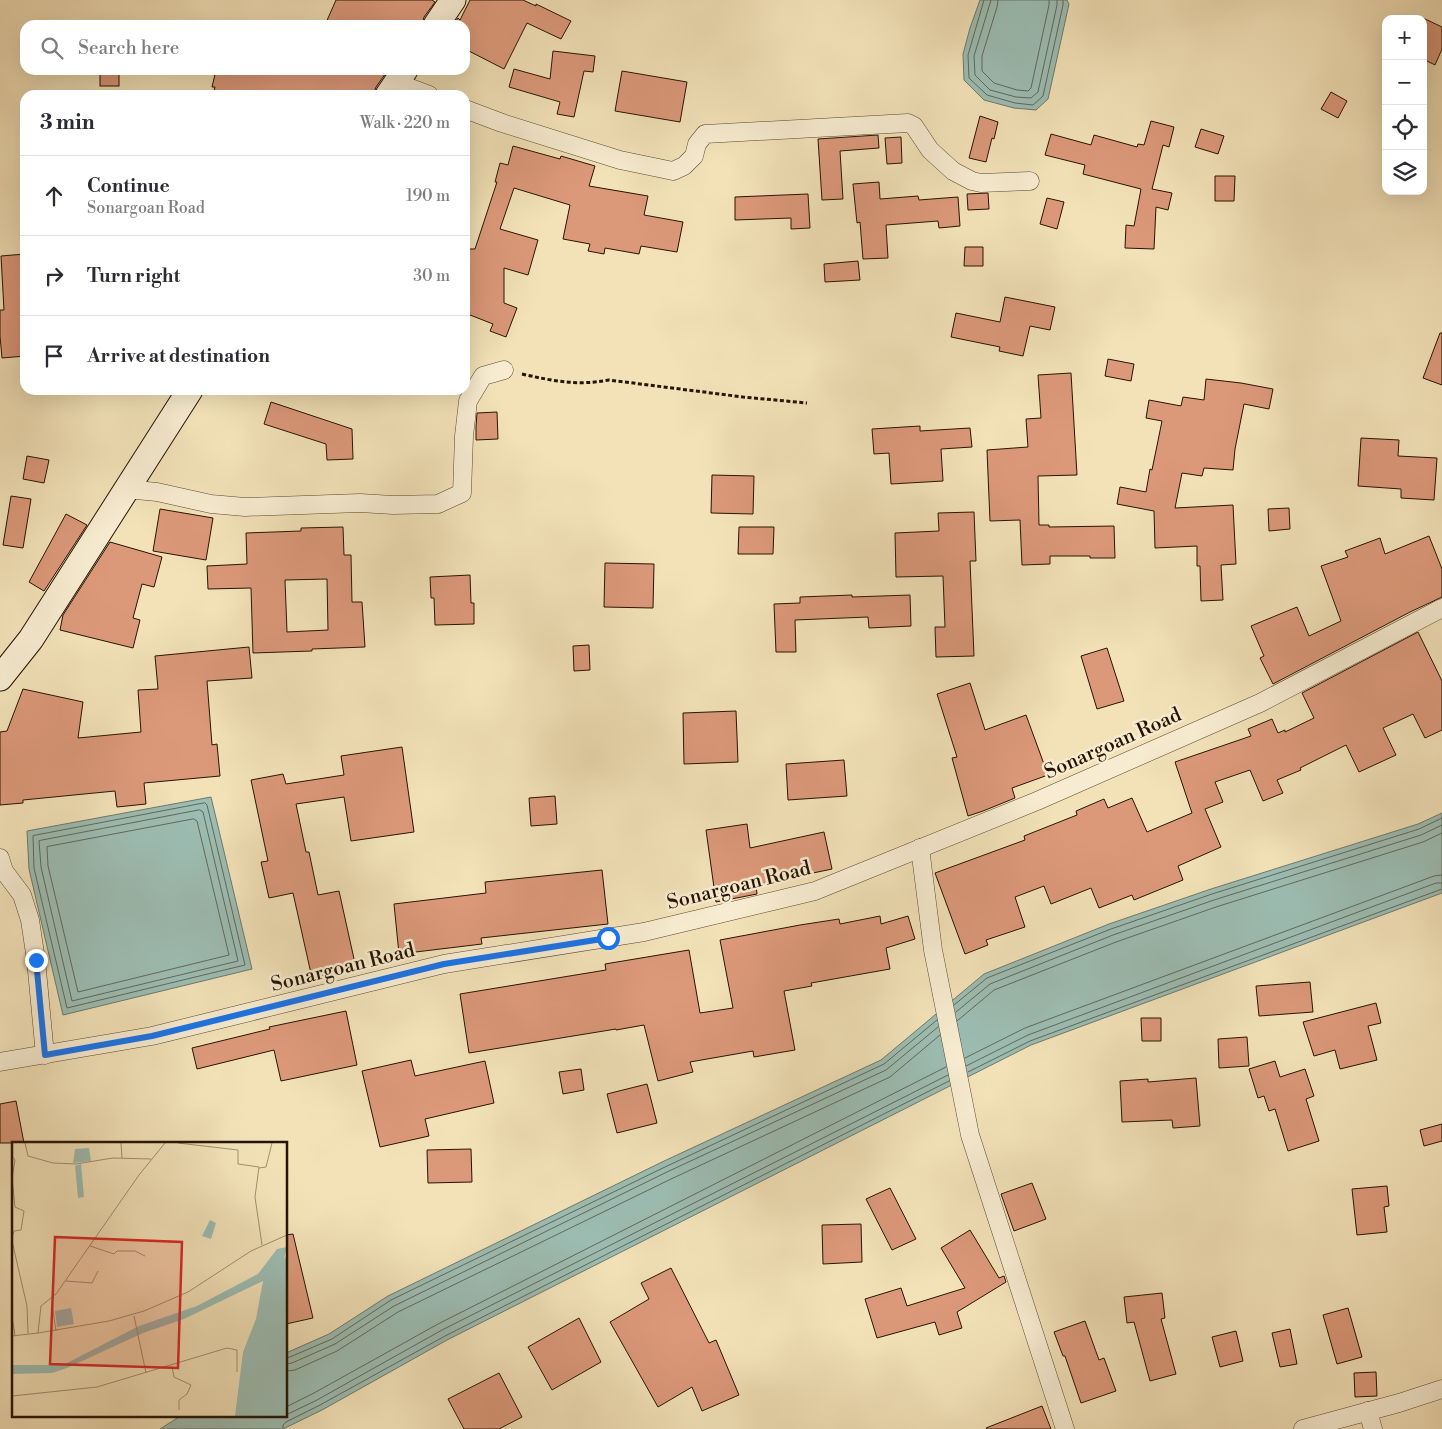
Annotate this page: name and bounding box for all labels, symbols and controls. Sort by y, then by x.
map controls [1382,15,1427,195]
button: + [1382,15,1427,60]
search box [20,20,470,75]
icon: search [38,34,66,62]
text: Search here [78,36,179,60]
button: − [1382,60,1427,105]
button: locate [1382,105,1427,150]
text: 3 min [40,110,95,136]
text: Walk · 220 m [360,113,450,133]
button: layers [1382,150,1427,195]
text: Continue [87,174,170,198]
icon: ahead [40,182,68,210]
text: 190 m [406,186,450,206]
text: Sonargoan Road [87,198,205,218]
icon: right [40,262,68,290]
text: Turn right [87,264,180,288]
text: 30 m [413,266,450,286]
icon: arrive [40,342,68,370]
text: Arrive at destination [87,344,270,368]
street label: Sonargoan Road [1041,702,1186,785]
street label: Sonargoan Road [664,856,814,916]
route start [597,927,620,950]
street label: Sonargoan Road [268,938,418,998]
route end [25,949,48,972]
inset map [12,1142,288,1416]

